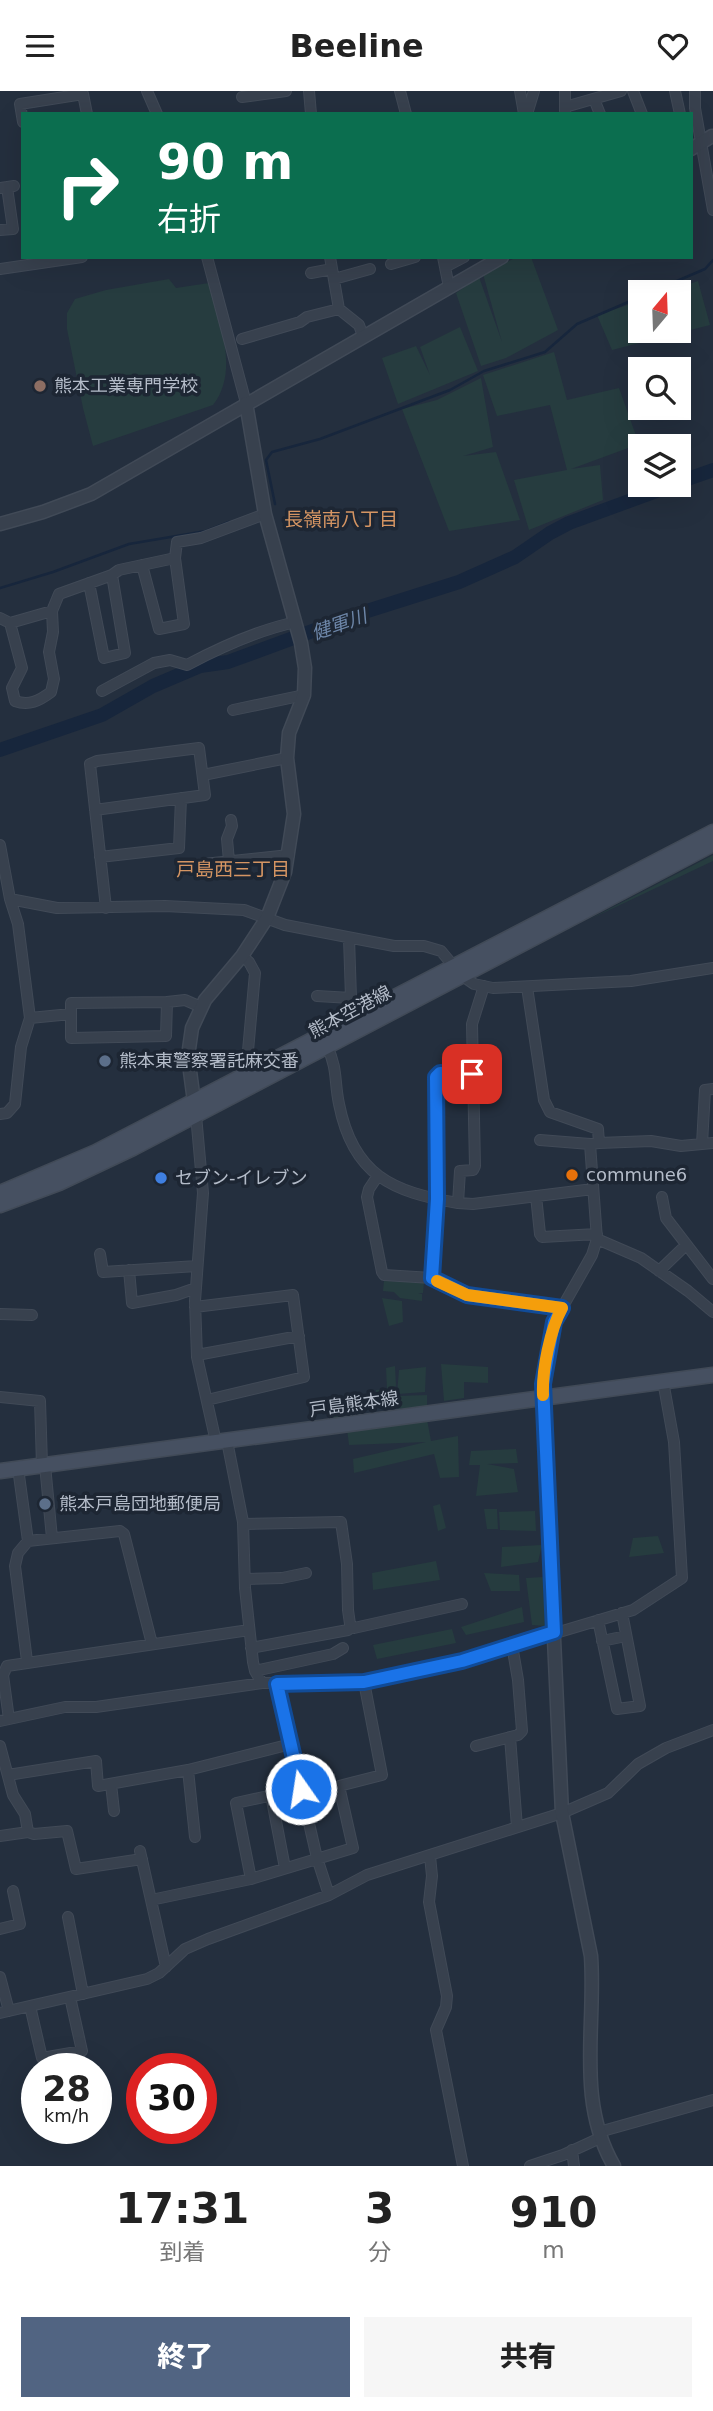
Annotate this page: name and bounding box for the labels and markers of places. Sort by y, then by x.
place label: 熊本工業専門学校 [54,375,198,396]
marker: 熊本工業専門学校 [32,378,48,394]
pin [442,1044,502,1104]
place label: 熊本東警察署託麻交番 [119,1050,299,1071]
marker: 熊本東警察署託麻交番 [97,1053,113,1069]
place label: commune6 [586,1164,687,1185]
place label: セブン-イレブン [175,1167,308,1188]
marker: commune6 [564,1167,580,1183]
marker: セブン-イレブン [153,1170,169,1186]
place label: 熊本戸島団地郵便局 [59,1493,221,1514]
marker: 熊本戸島団地郵便局 [37,1496,53,1512]

